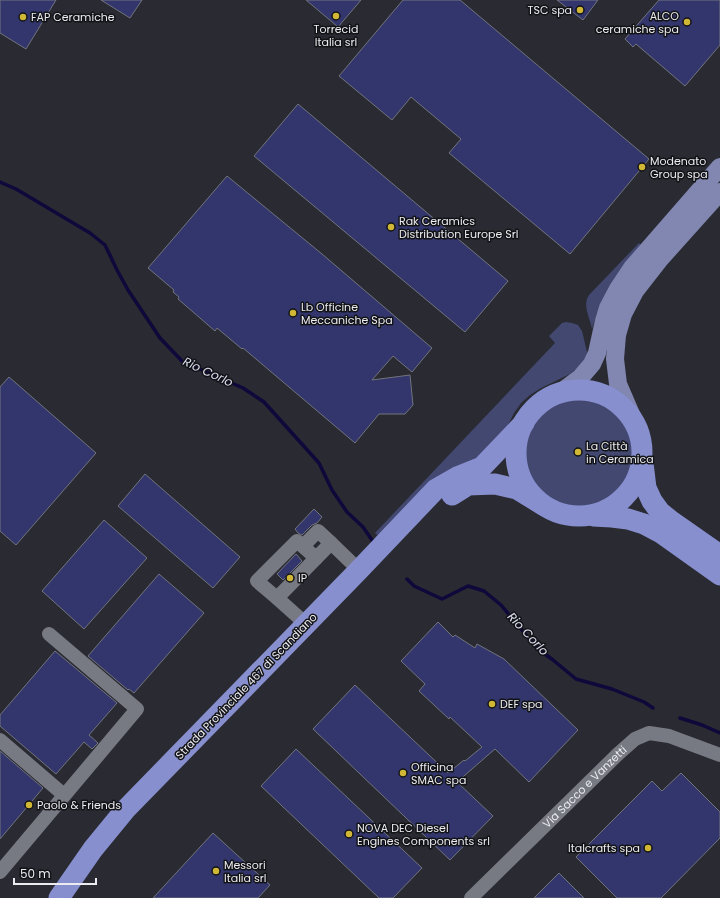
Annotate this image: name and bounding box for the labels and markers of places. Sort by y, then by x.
place label: TSC spa [528,2,572,18]
marker: TSC spa [575,5,585,15]
place label: ALCO ceramiche spa [596,8,679,37]
place label: FAP Ceramiche [31,9,115,25]
marker: Torrecid Italia srl [331,11,341,21]
marker: FAP Ceramiche [18,12,28,22]
marker: ALCO ceramiche spa [682,17,692,27]
place label: Torrecid Italia srl [314,21,358,50]
place label: Modenato Group spa [650,153,708,182]
marker: Modenato Group spa [637,162,647,172]
place label: Rak Ceramics Distribution Europe Srl [399,213,519,242]
marker: Rak Ceramics Distribution Europe Srl [386,222,396,232]
place label: Lb Officine Meccaniche Spa [301,299,393,328]
marker: Lb Officine Meccaniche Spa [288,308,298,318]
place label: La Città in Ceramica [586,438,654,467]
marker: La Città in Ceramica [573,447,583,457]
place label: IP [298,570,307,586]
marker: IP [285,573,295,583]
place label: DEF spa [500,696,543,712]
marker: DEF spa [487,699,497,709]
place label: Officina SMAC spa [411,759,466,788]
marker: Officina SMAC spa [398,768,408,778]
place label: Paolo & Friends [37,797,121,813]
marker: Paolo & Friends [24,800,34,810]
place label: NOVA DEC Diesel Engines Components srl [357,820,490,849]
marker: NOVA DEC Diesel Engines Components srl [344,829,354,839]
place label: Italcrafts spa [568,840,640,856]
marker: Italcrafts spa [643,843,653,853]
place label: Messori Italia srl [224,857,266,886]
marker: Messori Italia srl [211,866,221,876]

